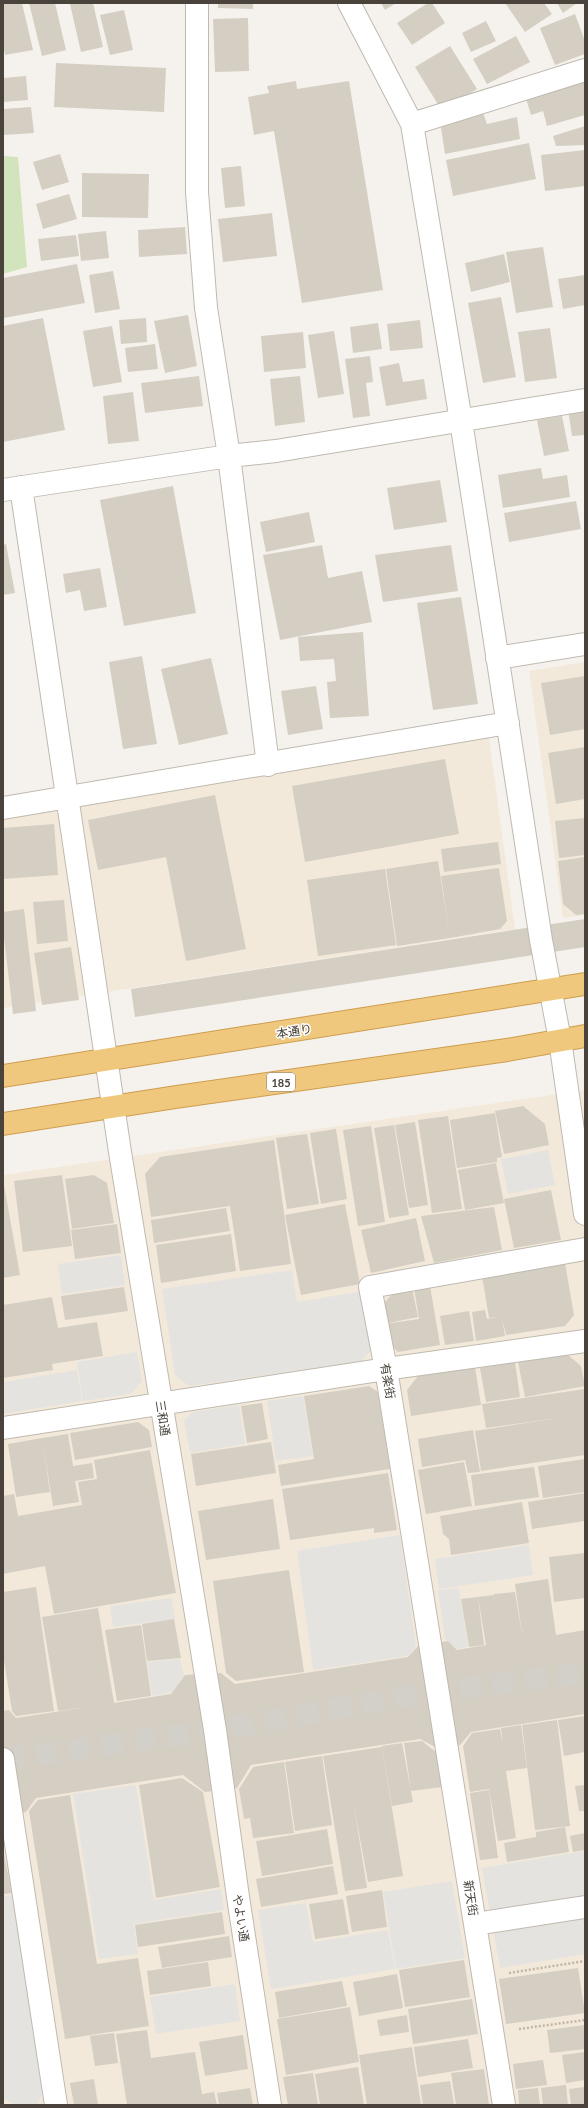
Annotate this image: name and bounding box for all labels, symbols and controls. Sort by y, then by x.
street label: 本通り [275,1021,313,1041]
road number: 185 [267,1073,295,1091]
street label: 有楽街 [377,1362,399,1400]
street label: 三和通 [153,1399,173,1437]
street label: 新天街 [461,1879,481,1917]
street label: やよい通 [230,1893,252,1943]

